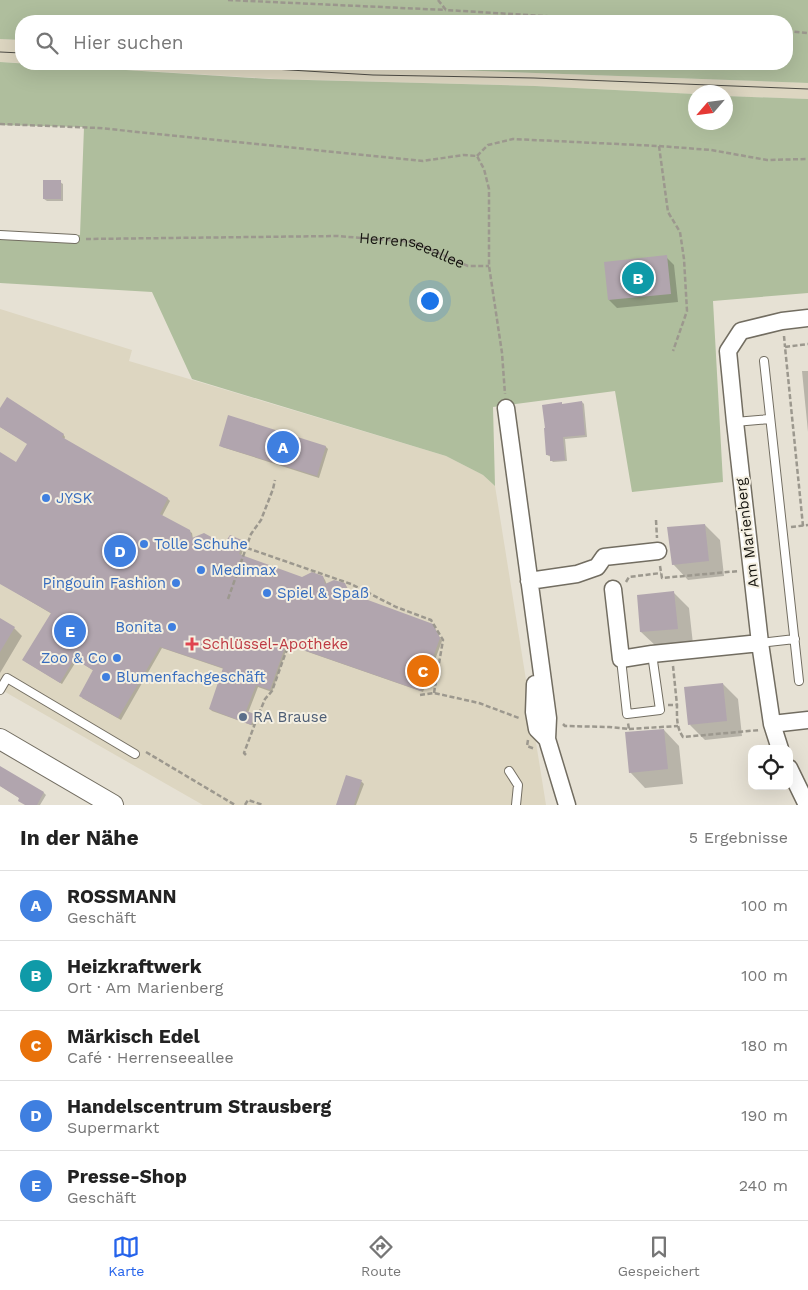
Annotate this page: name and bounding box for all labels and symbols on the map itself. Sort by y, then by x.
north arrow [688,85,733,130]
street label: Herrenseeallee [358,229,468,272]
pin: B [622,259,654,297]
your location [417,288,443,314]
pin: A [267,428,299,466]
street label: Am Marienberg [731,477,763,589]
place label: JYSK [56,489,92,507]
marker: JYSK [40,492,52,504]
pin: D [104,532,136,570]
place label: Tolle Schuhe [154,535,248,553]
marker: Tolle Schuhe [138,538,150,550]
place label: Medimax [211,561,277,579]
marker: Medimax [195,564,207,576]
place label: Pingouin Fashion [43,574,166,592]
marker: Pingouin Fashion [170,577,182,589]
place label: Spiel & Spaß [277,584,369,602]
marker: Spiel & Spaß [261,587,273,599]
pin: E [54,612,86,650]
place label: Bonita [115,618,162,636]
marker: Bonita [166,621,178,633]
place label: Schlüssel-Apotheke [202,635,348,653]
marker: Schlüssel-Apotheke [186,638,198,650]
place label: Zoo & Co [41,649,107,667]
marker: Zoo & Co [111,652,123,664]
pin: C [407,652,439,690]
place label: Blumenfachgeschäft [116,668,266,686]
marker: Blumenfachgeschäft [100,671,112,683]
place label: RA Brause [253,708,327,726]
marker: RA Brause [237,711,249,723]

